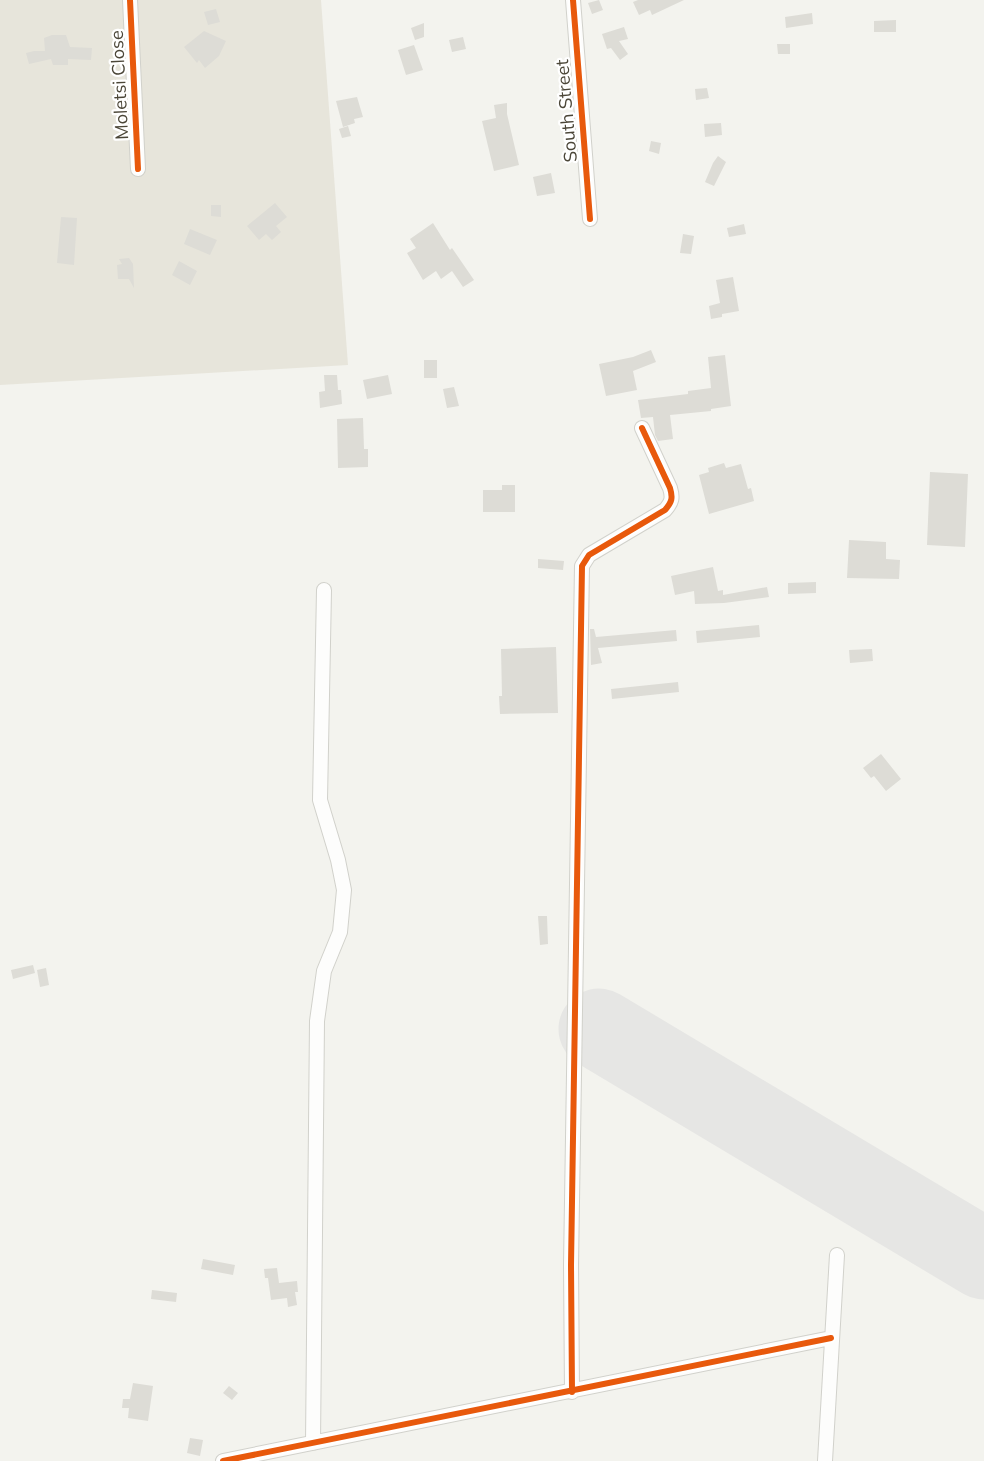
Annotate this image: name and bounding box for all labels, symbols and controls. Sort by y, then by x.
street label: Moletsi Close [105,30,133,140]
street label: South Street [550,59,582,163]

